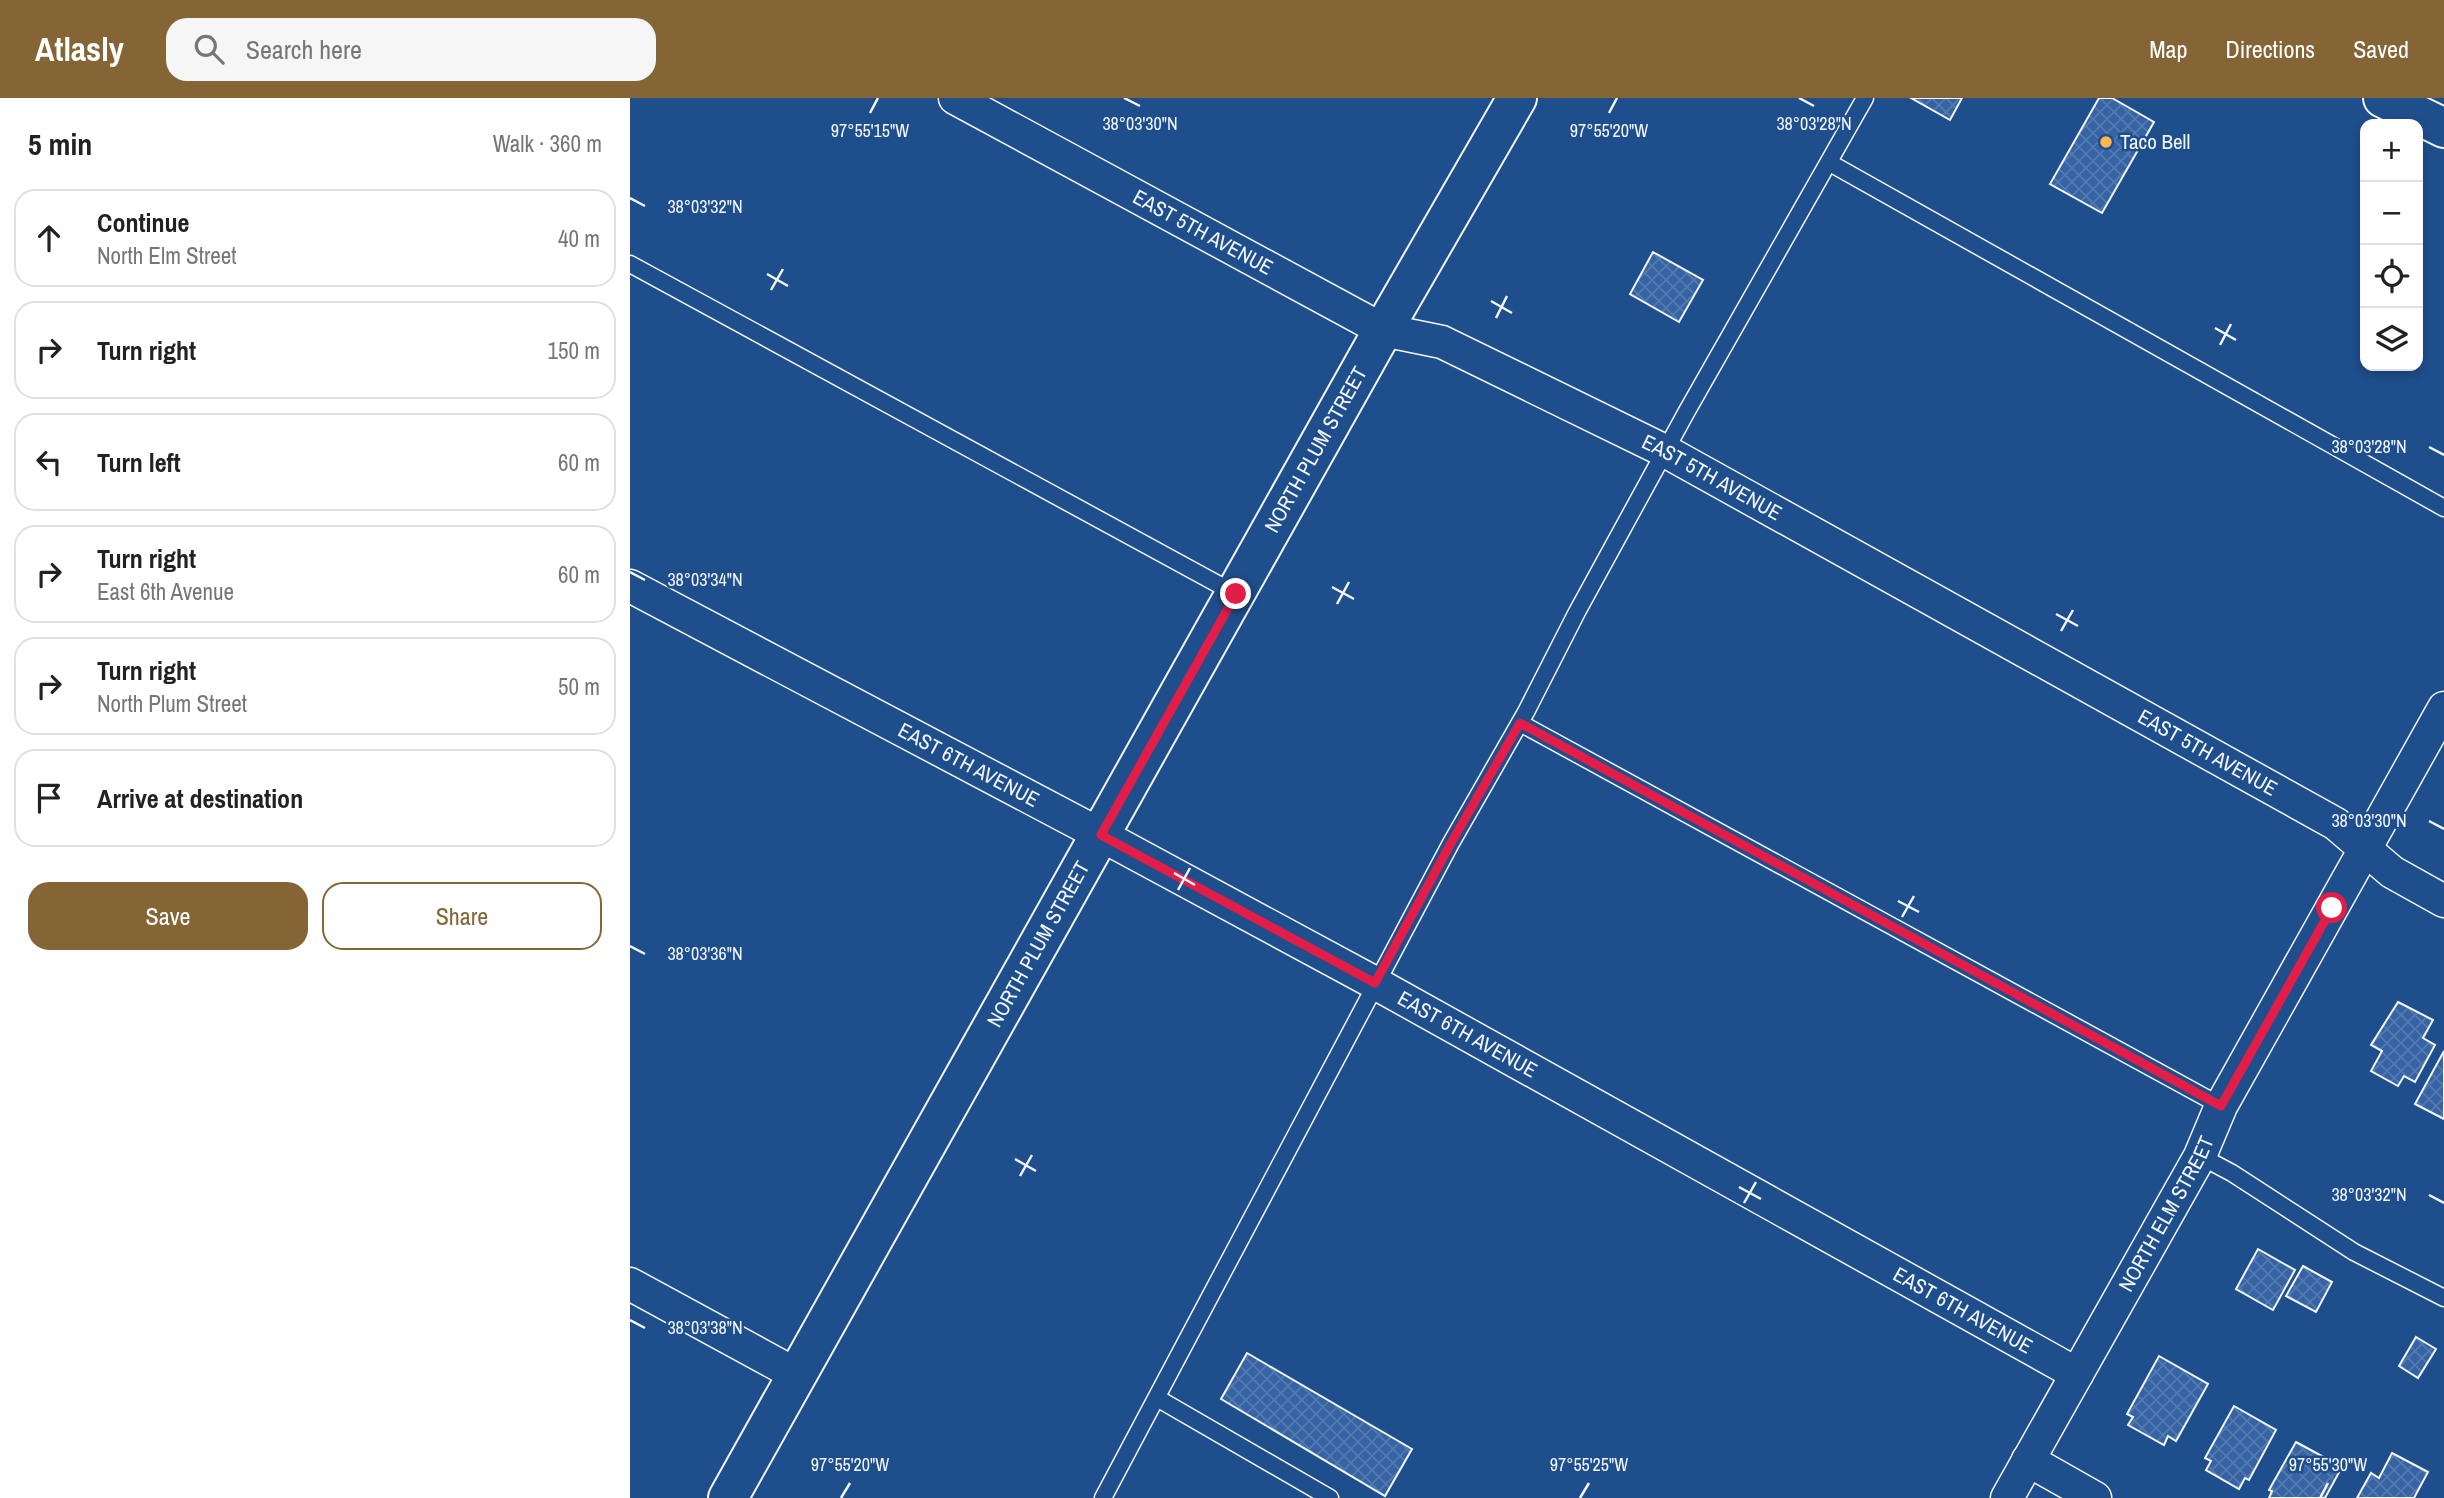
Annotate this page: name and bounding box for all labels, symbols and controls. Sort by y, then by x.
search box [166,18,656,81]
text: Atlasly [35,27,124,71]
icon: search [190,30,228,68]
text: Search here [246,32,362,67]
text: Map [2149,33,2187,65]
text: Directions [2225,33,2315,65]
text: Saved [2353,33,2409,65]
text: 38°03'30"N [1102,111,1178,136]
text: 38°03'28"N [1776,111,1852,136]
text: 97°55'15"W [831,118,909,143]
text: 97°55'20"W [1570,118,1648,143]
map controls [2360,119,2423,371]
button: + [2360,119,2423,182]
text: 5 min [28,124,92,164]
place label: Taco Bell [2120,127,2190,156]
text: Walk · 360 m [493,128,602,159]
marker: Taco Bell [2098,134,2114,150]
street label: EAST 5TH AVENUE [1128,182,1278,282]
button: − [2360,182,2423,245]
text: 38°03'32"N [667,194,743,219]
text: Continue [97,205,189,240]
icon: ahead [30,219,68,257]
text: 40 m [558,223,600,254]
text: North Elm Street [97,240,236,271]
button: locate [2360,245,2423,308]
button: layers [2360,308,2423,371]
icon: right [30,331,68,369]
text: Turn right [97,333,196,368]
text: 150 m [548,335,600,366]
street label: NORTH PLUM STREET [1257,361,1374,538]
street label: EAST 5TH AVENUE [1637,427,1787,527]
text: 38°03'28"N [2331,434,2407,459]
icon: left [30,443,68,481]
text: Turn left [97,445,181,480]
text: 60 m [558,447,600,478]
text: Turn right [97,541,196,576]
icon: right [30,555,68,593]
text: 60 m [558,559,600,590]
text: 38°03'34"N [667,567,743,592]
text: East 6th Avenue [97,576,234,607]
route end [1220,578,1251,609]
text: Turn right [97,653,196,688]
icon: right [30,667,68,705]
text: 50 m [558,671,600,702]
text: North Plum Street [97,688,247,719]
street label: EAST 5TH AVENUE [2133,702,2283,803]
street label: EAST 6TH AVENUE [893,715,1044,814]
icon: arrive [30,779,68,817]
text: Arrive at destination [97,781,303,816]
text: 38°03'30"N [2331,808,2407,833]
street label: NORTH PLUM STREET [980,855,1097,1032]
button: Save [28,882,308,950]
button: Share [322,882,602,950]
route start [2316,892,2347,923]
text: 38°03'36"N [667,941,743,966]
street label: EAST 6TH AVENUE [1393,984,1543,1085]
street label: NORTH ELM STREET [2111,1131,2221,1297]
text: 38°03'32"N [2331,1182,2407,1207]
street label: EAST 6TH AVENUE [1888,1259,2038,1360]
text: 38°03'38"N [667,1315,743,1340]
text: 97°55'20"W [811,1452,889,1477]
text: 97°55'25"W [1550,1452,1628,1477]
text: 97°55'30"W [2289,1452,2367,1477]

